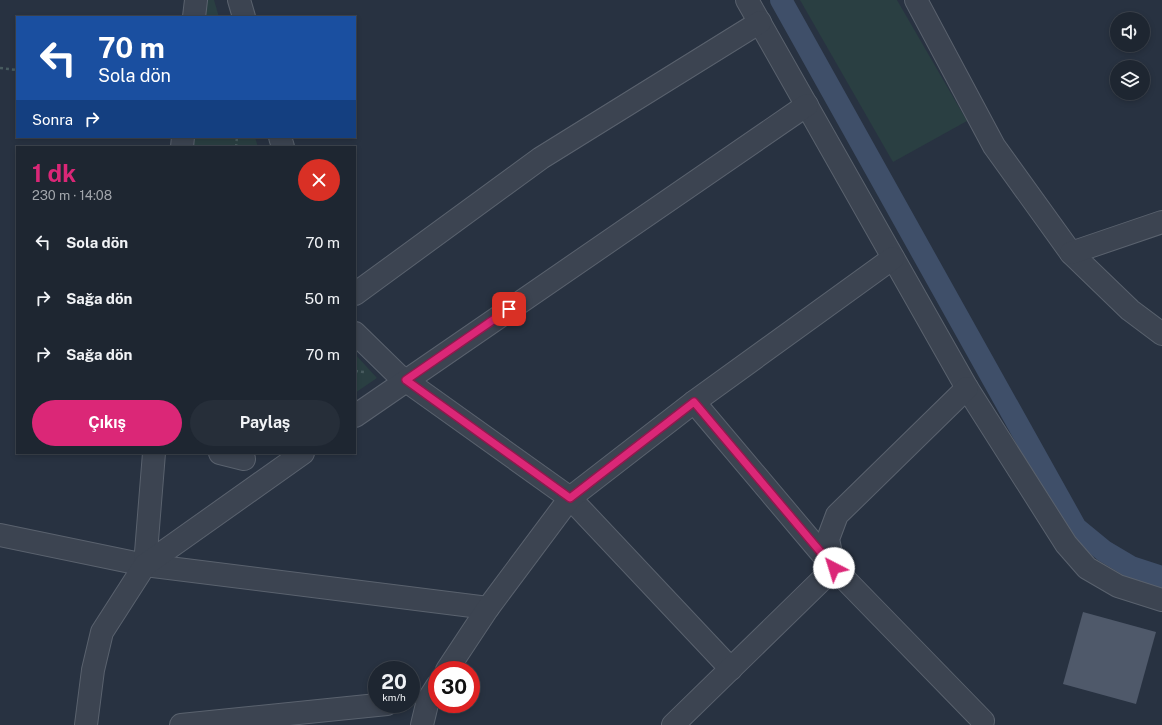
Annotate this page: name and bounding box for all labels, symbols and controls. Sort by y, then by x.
map controls [1110,12,1150,100]
button: sound [1110,12,1150,52]
text: 70 m [98,31,165,64]
icon: left [32,32,84,84]
button: layers [1110,60,1150,100]
text: Sola dön [98,65,171,86]
icon: right [81,108,103,130]
text: Sonra [32,111,73,128]
text: 1 dk [32,159,76,187]
button: close [298,159,340,201]
text: 230 m · 14:08 [32,188,112,203]
icon: left [32,231,54,253]
text: Sola dön [66,234,128,251]
text: 70 m [305,234,340,251]
icon: right [32,287,54,309]
text: Sağa dön [66,290,132,307]
text: 50 m [305,290,340,307]
pin [492,292,526,326]
icon: arrive [498,298,520,320]
icon: right [32,343,54,365]
text: Sağa dön [66,346,132,363]
text: 70 m [305,346,340,363]
button: Çıkış [32,400,182,446]
button: Paylaş [190,400,340,446]
position arrow [813,547,855,589]
speed limit sign: 30 [428,661,480,713]
text: 20 [381,670,407,694]
text: km/h [382,691,406,703]

